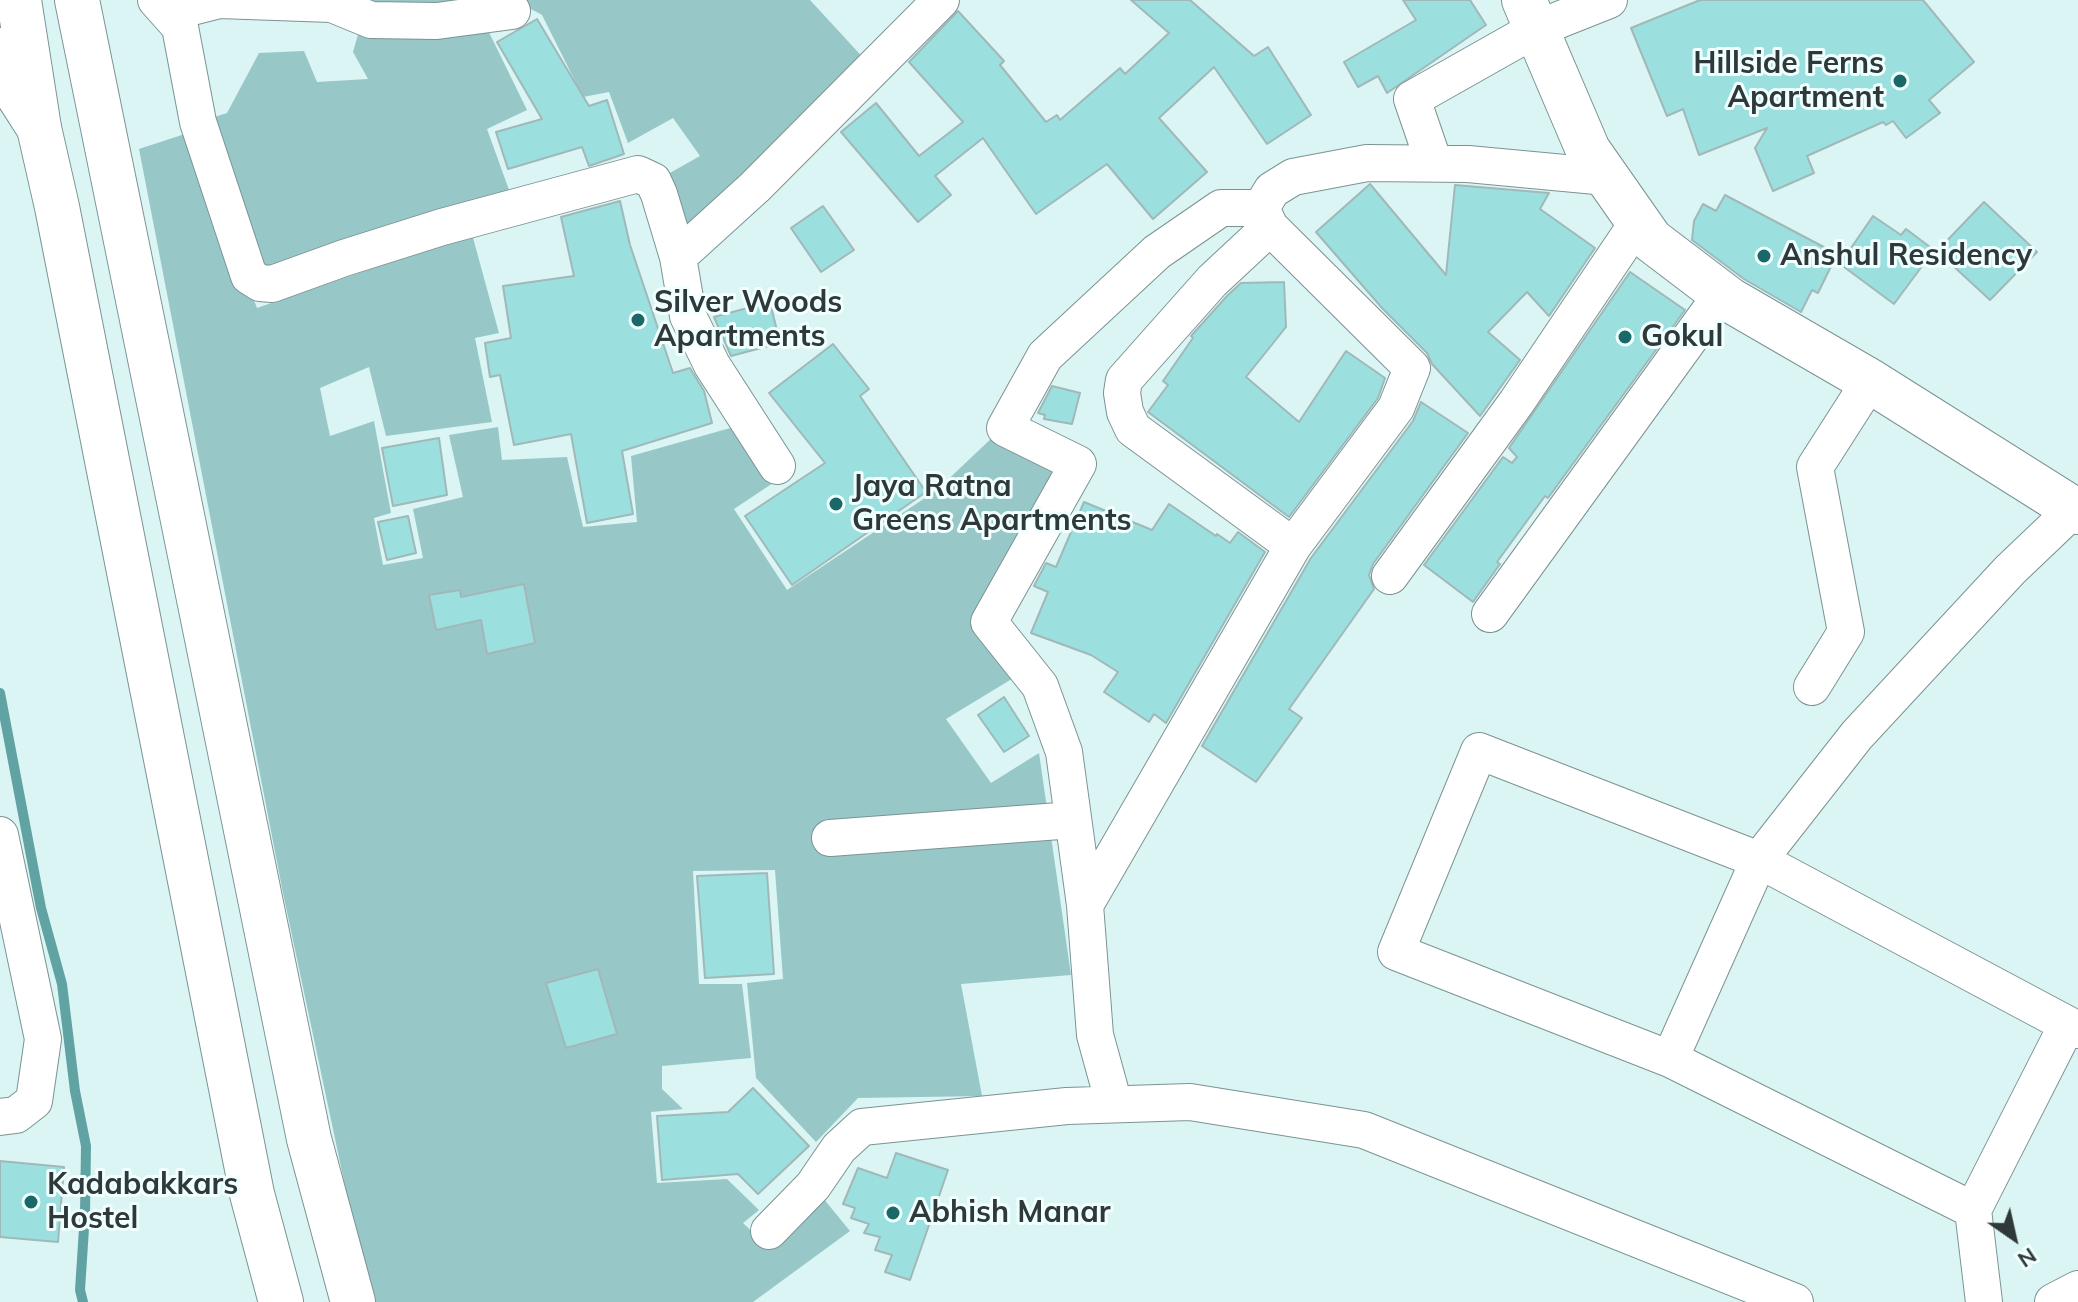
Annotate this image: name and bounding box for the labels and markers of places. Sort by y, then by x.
place label: Hillside Ferns Apartment [1693,46,1884,116]
marker: Hillside Ferns Apartment [1891,72,1909,90]
place label: Anshul Residency [1780,238,2032,274]
marker: Anshul Residency [1755,247,1773,265]
place label: Silver Woods Apartments [654,285,842,356]
marker: Silver Woods Apartments [629,311,647,329]
place label: Gokul [1641,319,1723,355]
marker: Gokul [1616,328,1634,346]
place label: Jaya Ratna Greens Apartments [852,469,1132,540]
marker: Jaya Ratna Greens Apartments [827,495,845,513]
place label: Kadabakkars Hostel [47,1167,238,1238]
marker: Kadabakkars Hostel [22,1193,40,1211]
place label: Abhish Manar [909,1195,1111,1231]
marker: Abhish Manar [884,1204,902,1222]

